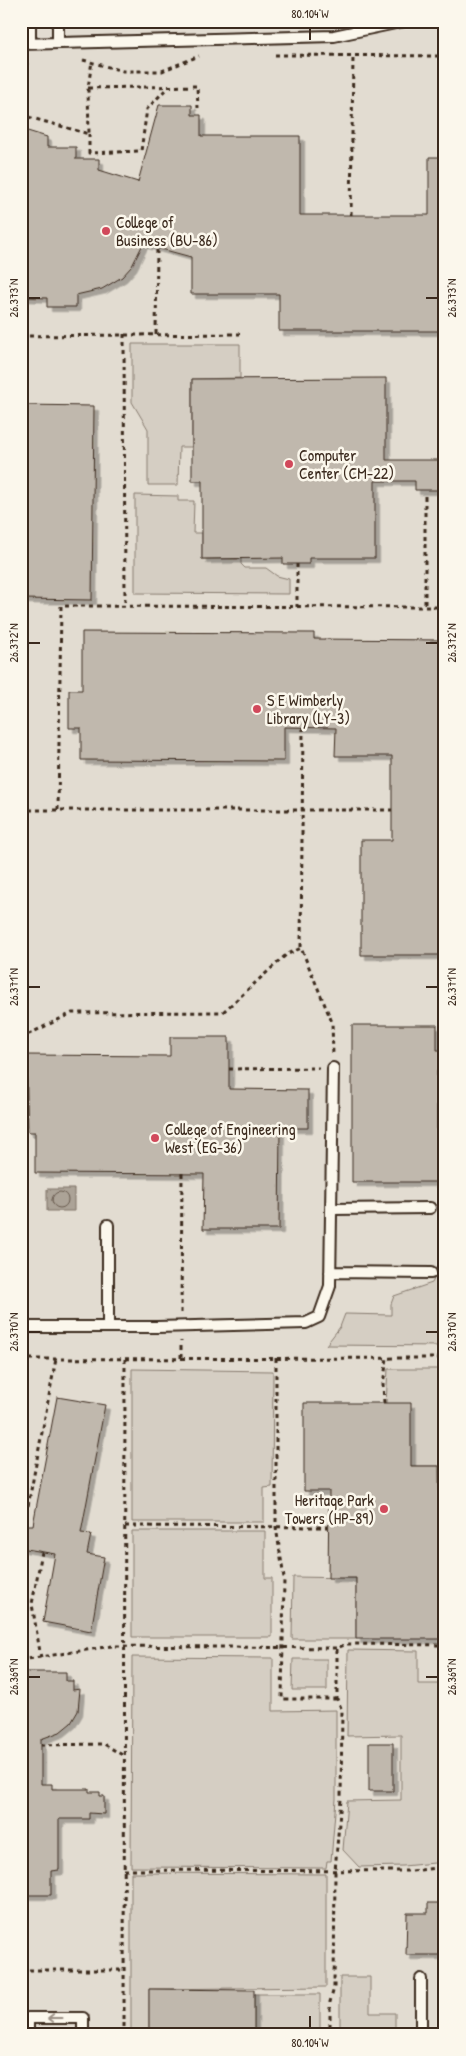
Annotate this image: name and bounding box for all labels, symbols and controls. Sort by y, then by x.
text: 80.104°W [291,5,329,22]
place label: College of Business (BU-86) [116,211,218,251]
marker: College of Business (BU-86) [100,225,112,237]
text: 26.373°N [5,279,22,317]
text: 26.373°N [443,279,460,317]
place label: Computer Center (CM-22) [299,444,394,484]
marker: Computer Center (CM-22) [283,458,295,470]
text: 26.372°N [5,623,22,663]
text: 26.372°N [443,623,460,663]
place label: S E Wimberly Library (LY-3) [267,689,350,729]
marker: S E Wimberly Library (LY-3) [251,703,263,715]
text: 26.371°N [5,968,22,1006]
text: 26.371°N [443,968,460,1006]
place label: College of Engineering West (EG-36) [165,1118,296,1158]
marker: College of Engineering West (EG-36) [149,1132,161,1144]
text: 26.370°N [5,1313,22,1351]
text: 26.370°N [443,1313,460,1351]
place label: Heritage Park Towers (HP-89) [285,1489,374,1529]
marker: Heritage Park Towers (HP-89) [378,1503,390,1515]
text: 26.369°N [5,1659,22,1695]
text: 26.369°N [443,1659,460,1695]
one-way arrow [48,2013,64,2023]
text: 80.104°W [291,2034,329,2051]

